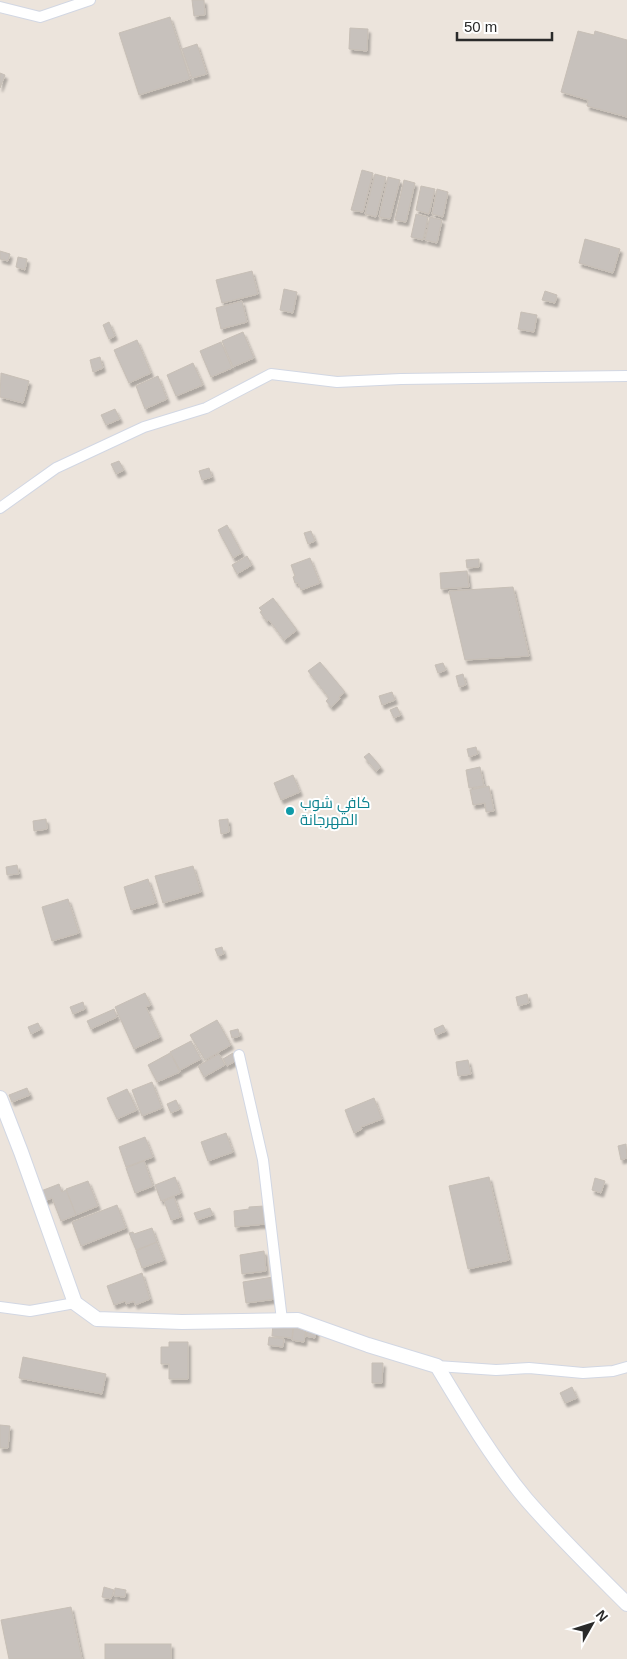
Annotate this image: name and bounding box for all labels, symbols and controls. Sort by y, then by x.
scale bar [457,10,552,42]
text: 50 m [464,18,497,35]
place label: كافي شوب المهرجانة [300,794,370,830]
marker: كافي شوب المهرجانة [284,805,296,817]
north arrow [567,1599,617,1649]
text: N [593,1607,612,1625]

